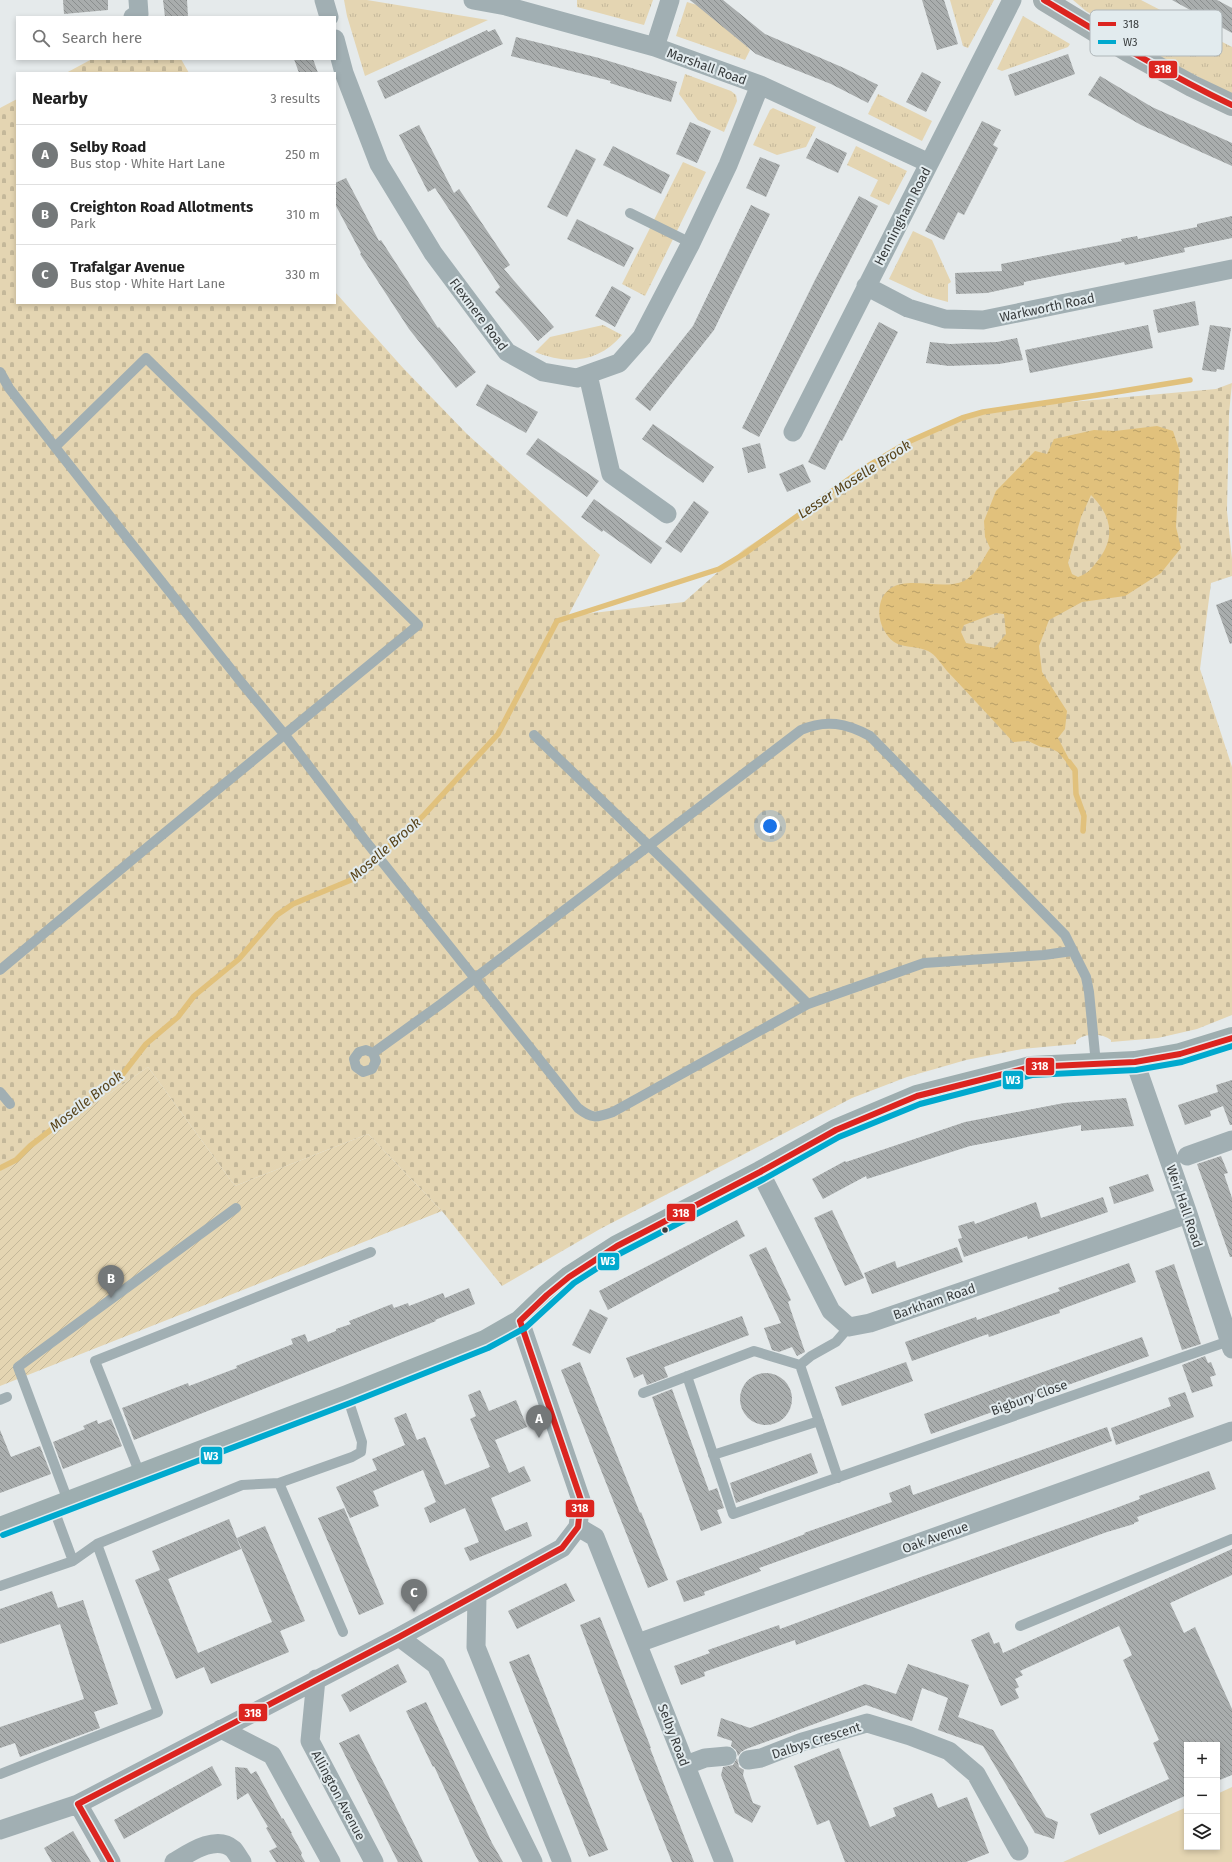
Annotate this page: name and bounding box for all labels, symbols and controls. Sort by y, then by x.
legend [1090,10,1222,56]
search box [16,16,336,60]
text: 318 [1123,18,1139,31]
icon: search [30,27,52,49]
text: Search here [62,29,142,47]
text: W3 [1123,36,1138,49]
street label: Marshall Road [665,45,749,88]
line badge: 318 [1148,60,1178,79]
text: 318 [1154,63,1172,76]
text: Nearby [32,88,87,109]
text: 3 results [270,91,320,106]
text: Selby Road [70,138,146,156]
text: A [41,147,49,162]
text: 250 m [285,147,320,162]
text: Bus stop · White Hart Lane [70,156,225,171]
street label: Henningham Road [871,164,934,268]
text: Creighton Road Allotments [70,198,253,216]
text: B [41,207,49,222]
text: 310 m [286,207,320,222]
text: Park [70,216,96,231]
text: Trafalgar Avenue [70,258,185,276]
text: C [41,267,49,282]
text: 330 m [285,267,320,282]
street label: Flexmere Road [447,275,511,353]
text: Bus stop · White Hart Lane [70,276,225,291]
street label: Warkworth Road [998,290,1096,325]
water label: Lesser Moselle Brook [795,436,914,522]
water label: Moselle Brook [346,814,425,885]
your location [760,816,780,836]
line badge: 318 [1025,1057,1055,1076]
text: 318 [1031,1060,1049,1073]
water label: Moselle Brook [46,1067,127,1135]
line badge: W3 [1002,1070,1024,1090]
text: W3 [1005,1074,1021,1087]
street label: Weir Hall Road [1163,1163,1206,1250]
line badge: 318 [666,1203,696,1222]
text: 318 [672,1207,690,1220]
unlabelled marker [660,1225,670,1235]
line badge: W3 [597,1252,620,1271]
text: W3 [600,1255,616,1268]
pin: B [98,1265,124,1298]
street label: Barkham Road [891,1280,977,1323]
street label: Bigbury Close [989,1377,1069,1418]
pin: A [526,1405,552,1438]
line badge: W3 [200,1446,223,1465]
text: W3 [203,1450,219,1463]
line badge: 318 [565,1499,595,1518]
text: 318 [571,1502,589,1515]
street label: Oak Avenue [900,1519,970,1556]
pin: C [401,1579,427,1612]
street label: Selby Road [655,1702,692,1768]
line badge: 318 [238,1703,268,1722]
text: 318 [244,1707,262,1720]
street label: Dalbys Crescent [770,1719,863,1762]
map controls [1184,1742,1220,1850]
button: + [1184,1742,1220,1778]
street label: Allington Avenue [309,1748,369,1843]
button: − [1184,1778,1220,1814]
button: layers [1184,1814,1220,1850]

